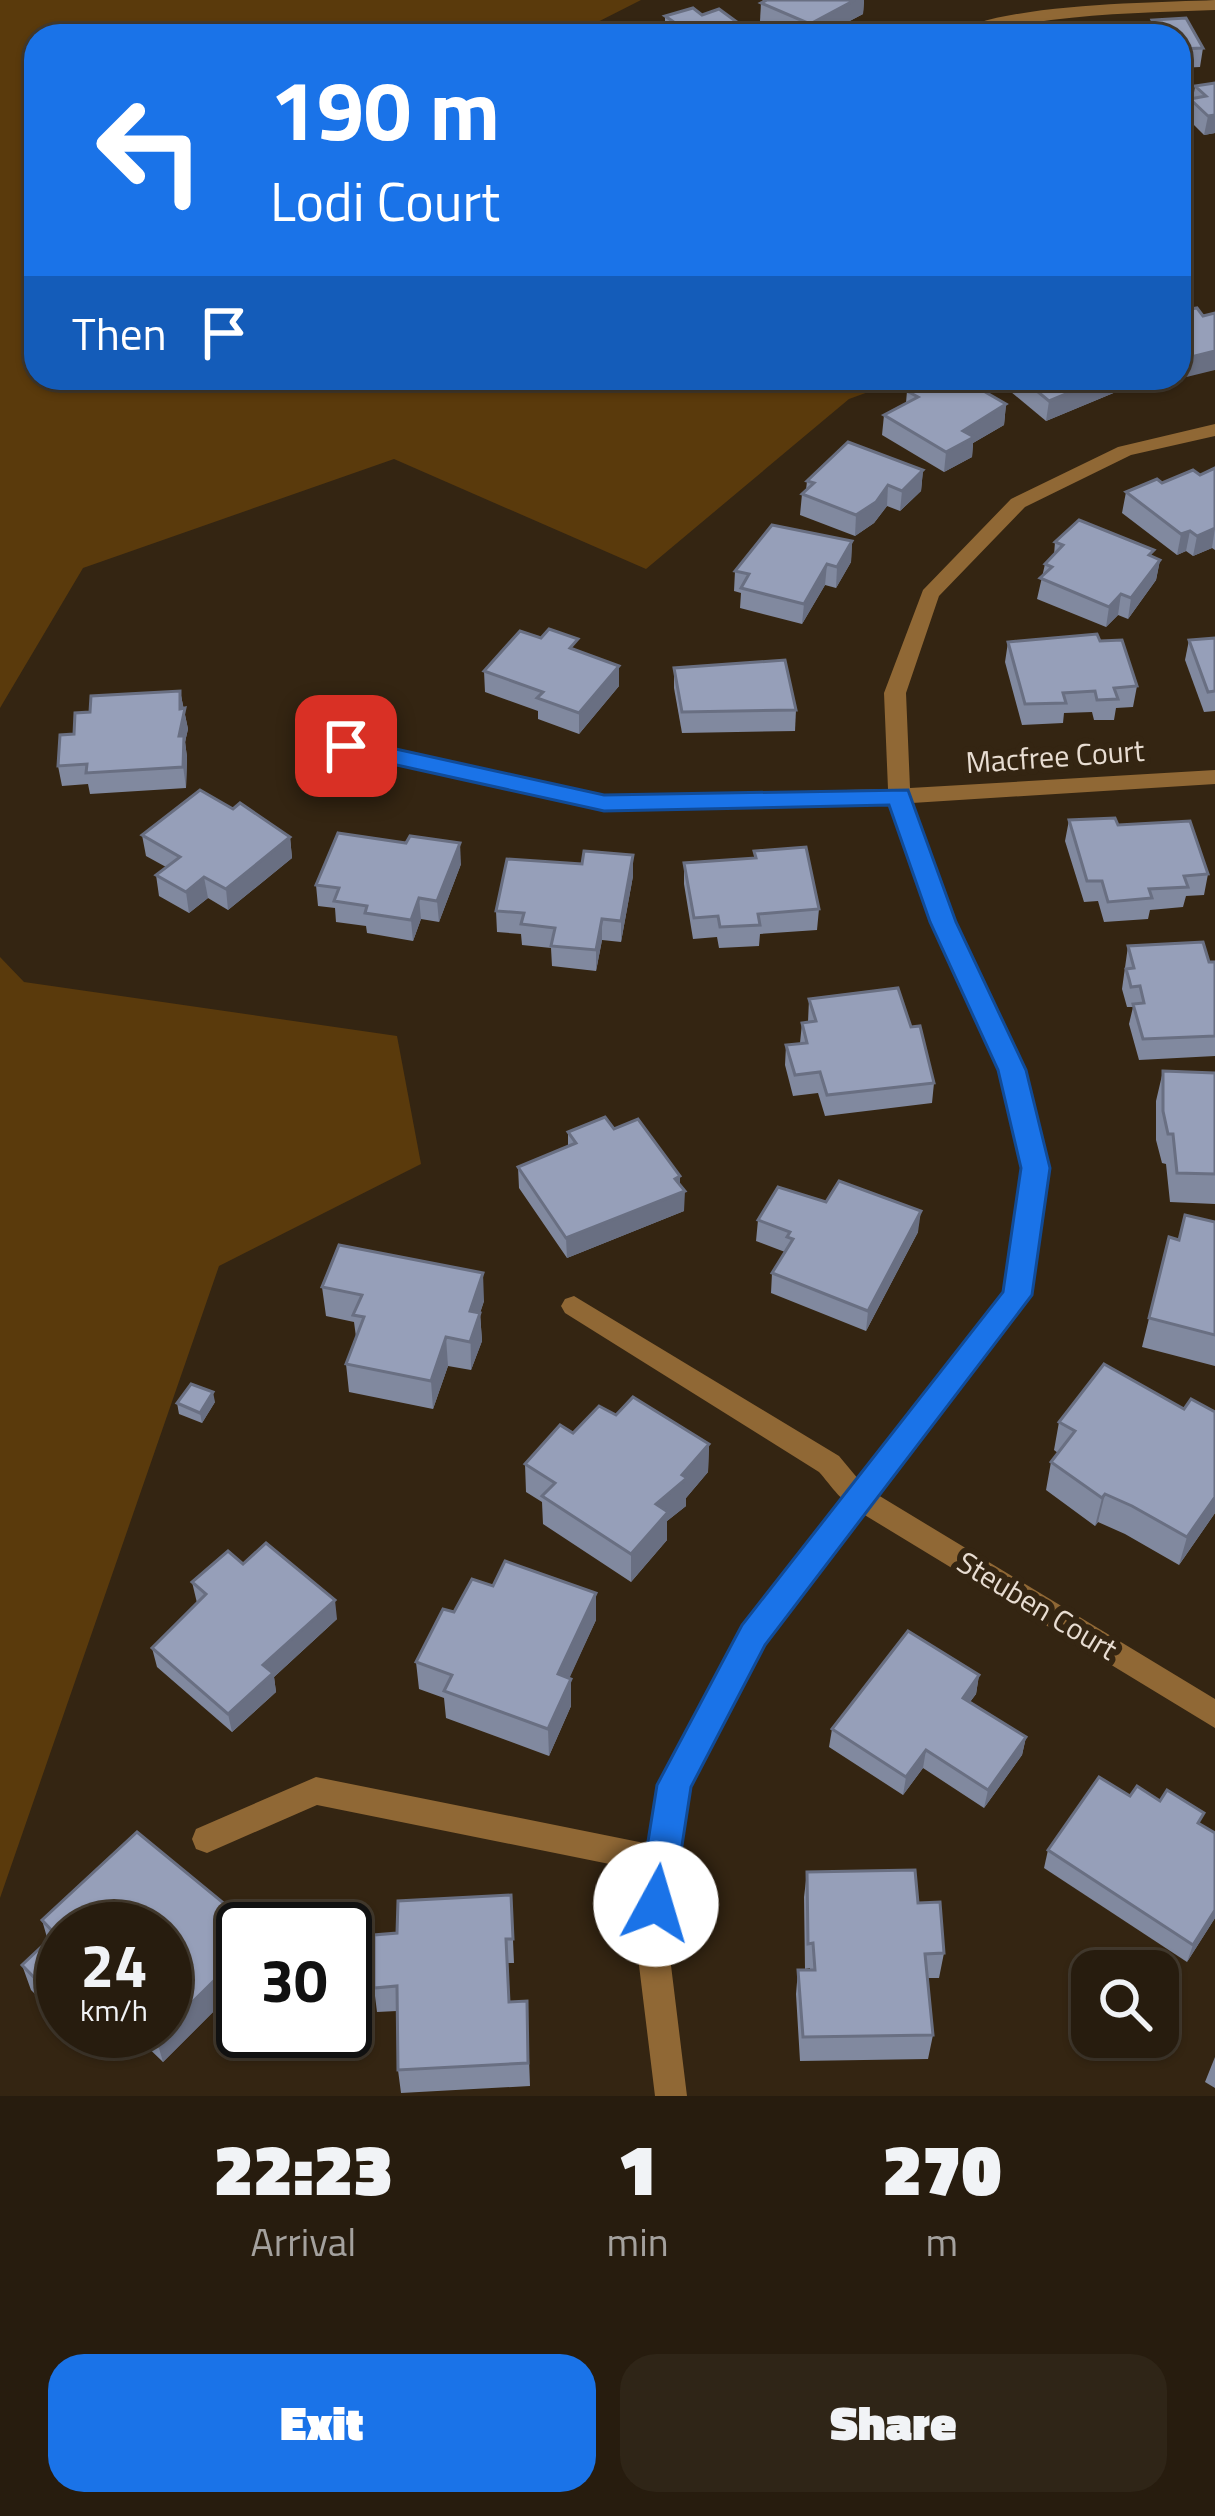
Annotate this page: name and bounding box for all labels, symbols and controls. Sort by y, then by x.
text: 190 m [270,45,500,173]
icon: left [72,72,228,228]
text: Lodi Court [270,160,500,242]
text: Then [72,299,167,367]
icon: arrive [191,300,257,366]
pin [295,695,397,797]
icon: arrive [313,713,379,779]
street label: Macfree Court [964,727,1146,785]
street label: Steuben Court [949,1539,1127,1671]
position arrow [593,1841,719,1967]
speed limit sign: 30 [216,1902,372,2058]
text: 24 [80,1919,148,2010]
map controls [1071,1950,1179,2058]
button: search [1071,1950,1179,2058]
text: km/h [80,1987,148,2033]
text: 22:23 [214,2113,393,2223]
text: 1 [618,2113,657,2223]
text: 270 [882,2113,1001,2223]
text: Arrival [250,2212,356,2271]
text: min [607,2212,669,2271]
text: m [926,2212,958,2271]
button: Exit [48,2354,596,2492]
button: Share [620,2354,1167,2492]

